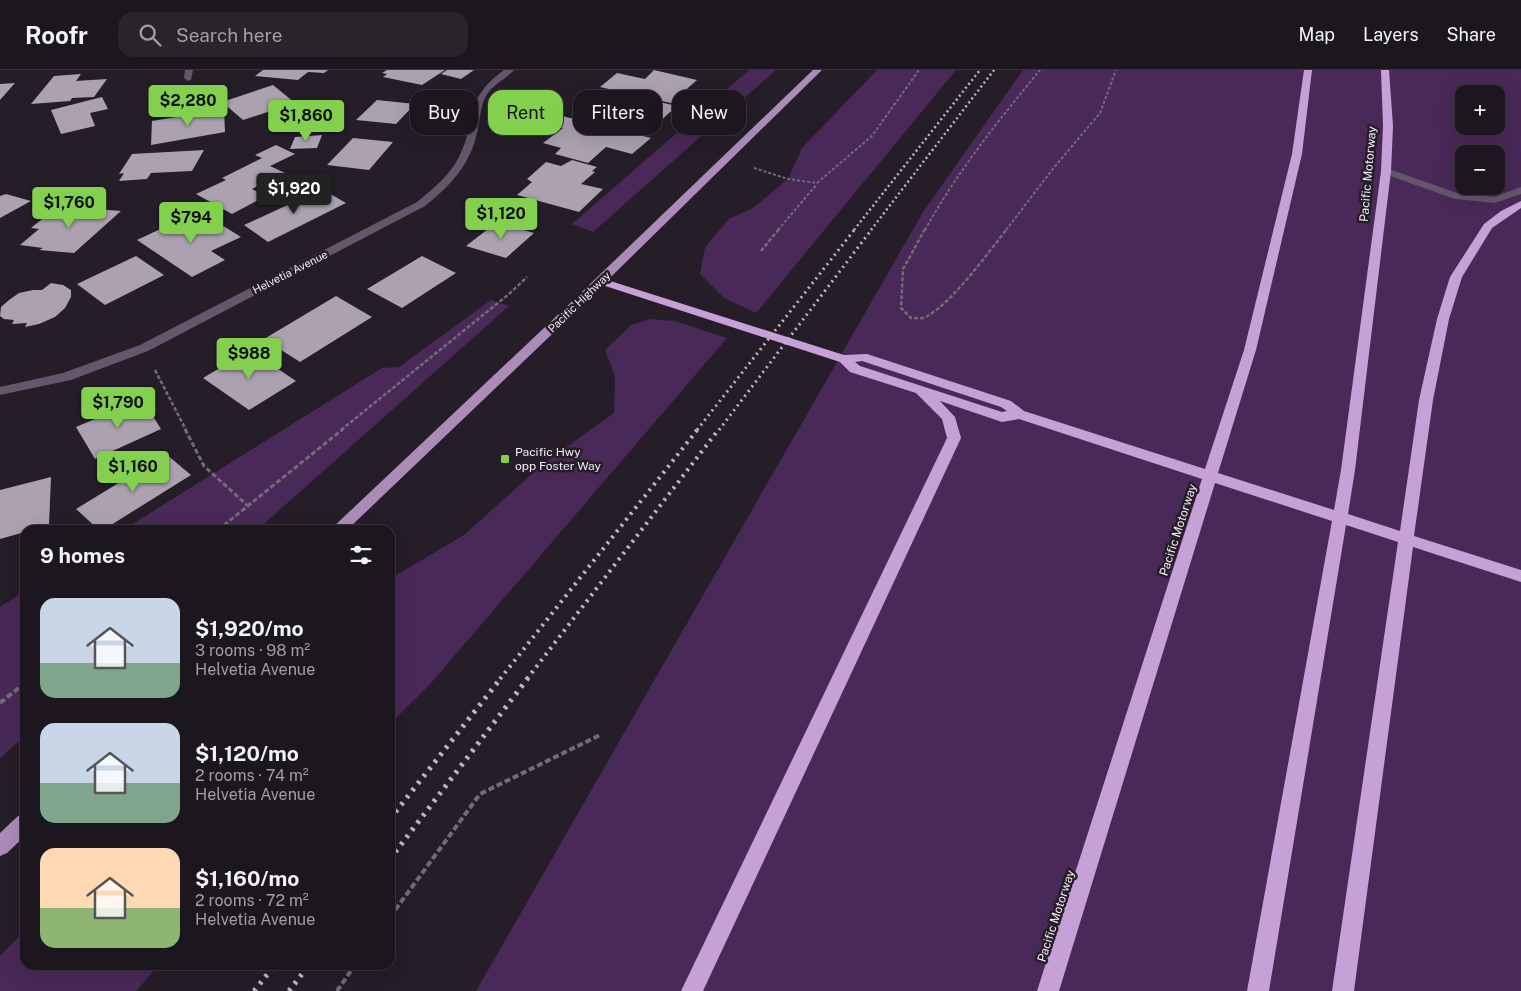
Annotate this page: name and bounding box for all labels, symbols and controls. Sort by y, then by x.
search box [118,12,468,57]
text: Roofr [25,21,88,49]
icon: search [136,21,164,49]
text: Search here [176,24,283,46]
text: Map [1299,24,1335,45]
text: Layers [1363,24,1419,45]
text: Share [1447,24,1496,45]
pin: $2,280 [147,85,229,127]
map controls [1455,85,1505,195]
button: + [1455,85,1505,135]
chip: Buy [410,90,478,135]
chip: Rent [488,90,563,135]
chip: Filters [573,90,662,135]
chip: New [672,90,746,135]
text: $2,280 [160,91,216,110]
pin: $1,860 [265,100,347,142]
text: $1,860 [279,106,333,125]
street label: Pacific Motorway [1357,125,1379,222]
button: − [1455,145,1505,195]
pin: $1,920 [253,172,335,215]
text: $1,920 [267,179,321,198]
pin: $1,760 [28,186,110,229]
text: $1,760 [43,193,95,212]
pin: $1,120 [460,198,542,240]
pin: $794 [161,202,221,244]
text: $1,120 [476,204,526,223]
text: $794 [170,208,212,227]
street label: Helvetia Avenue [250,248,330,296]
street label: Pacific Highway [545,269,613,335]
pin: $988 [219,338,279,380]
text: $988 [228,344,270,363]
pin: $1,790 [77,386,159,429]
text: $1,790 [92,393,144,412]
place label: Pacific Hwy opp Foster Way [515,445,602,473]
pin: $1,160 [92,450,174,493]
marker: Pacific Hwy opp Foster Way [499,453,511,465]
text: $1,160 [108,457,158,476]
street label: Pacific Motorway [1157,482,1200,578]
icon: filters [347,541,375,569]
text: 9 homes [40,543,125,568]
text: $1,920/mo [195,616,304,641]
icon: home [80,618,140,678]
text: 3 rooms · 98 m² [195,641,310,660]
text: Helvetia Avenue [195,660,315,679]
text: $1,120/mo [195,741,299,766]
icon: home [80,743,140,803]
text: 2 rooms · 74 m² [195,766,309,785]
text: Helvetia Avenue [195,785,315,804]
text: $1,160/mo [195,866,299,891]
icon: home [80,868,140,928]
street label: Pacific Motorway [1035,868,1078,964]
text: 2 rooms · 72 m² [195,891,309,910]
text: Helvetia Avenue [195,910,315,929]

